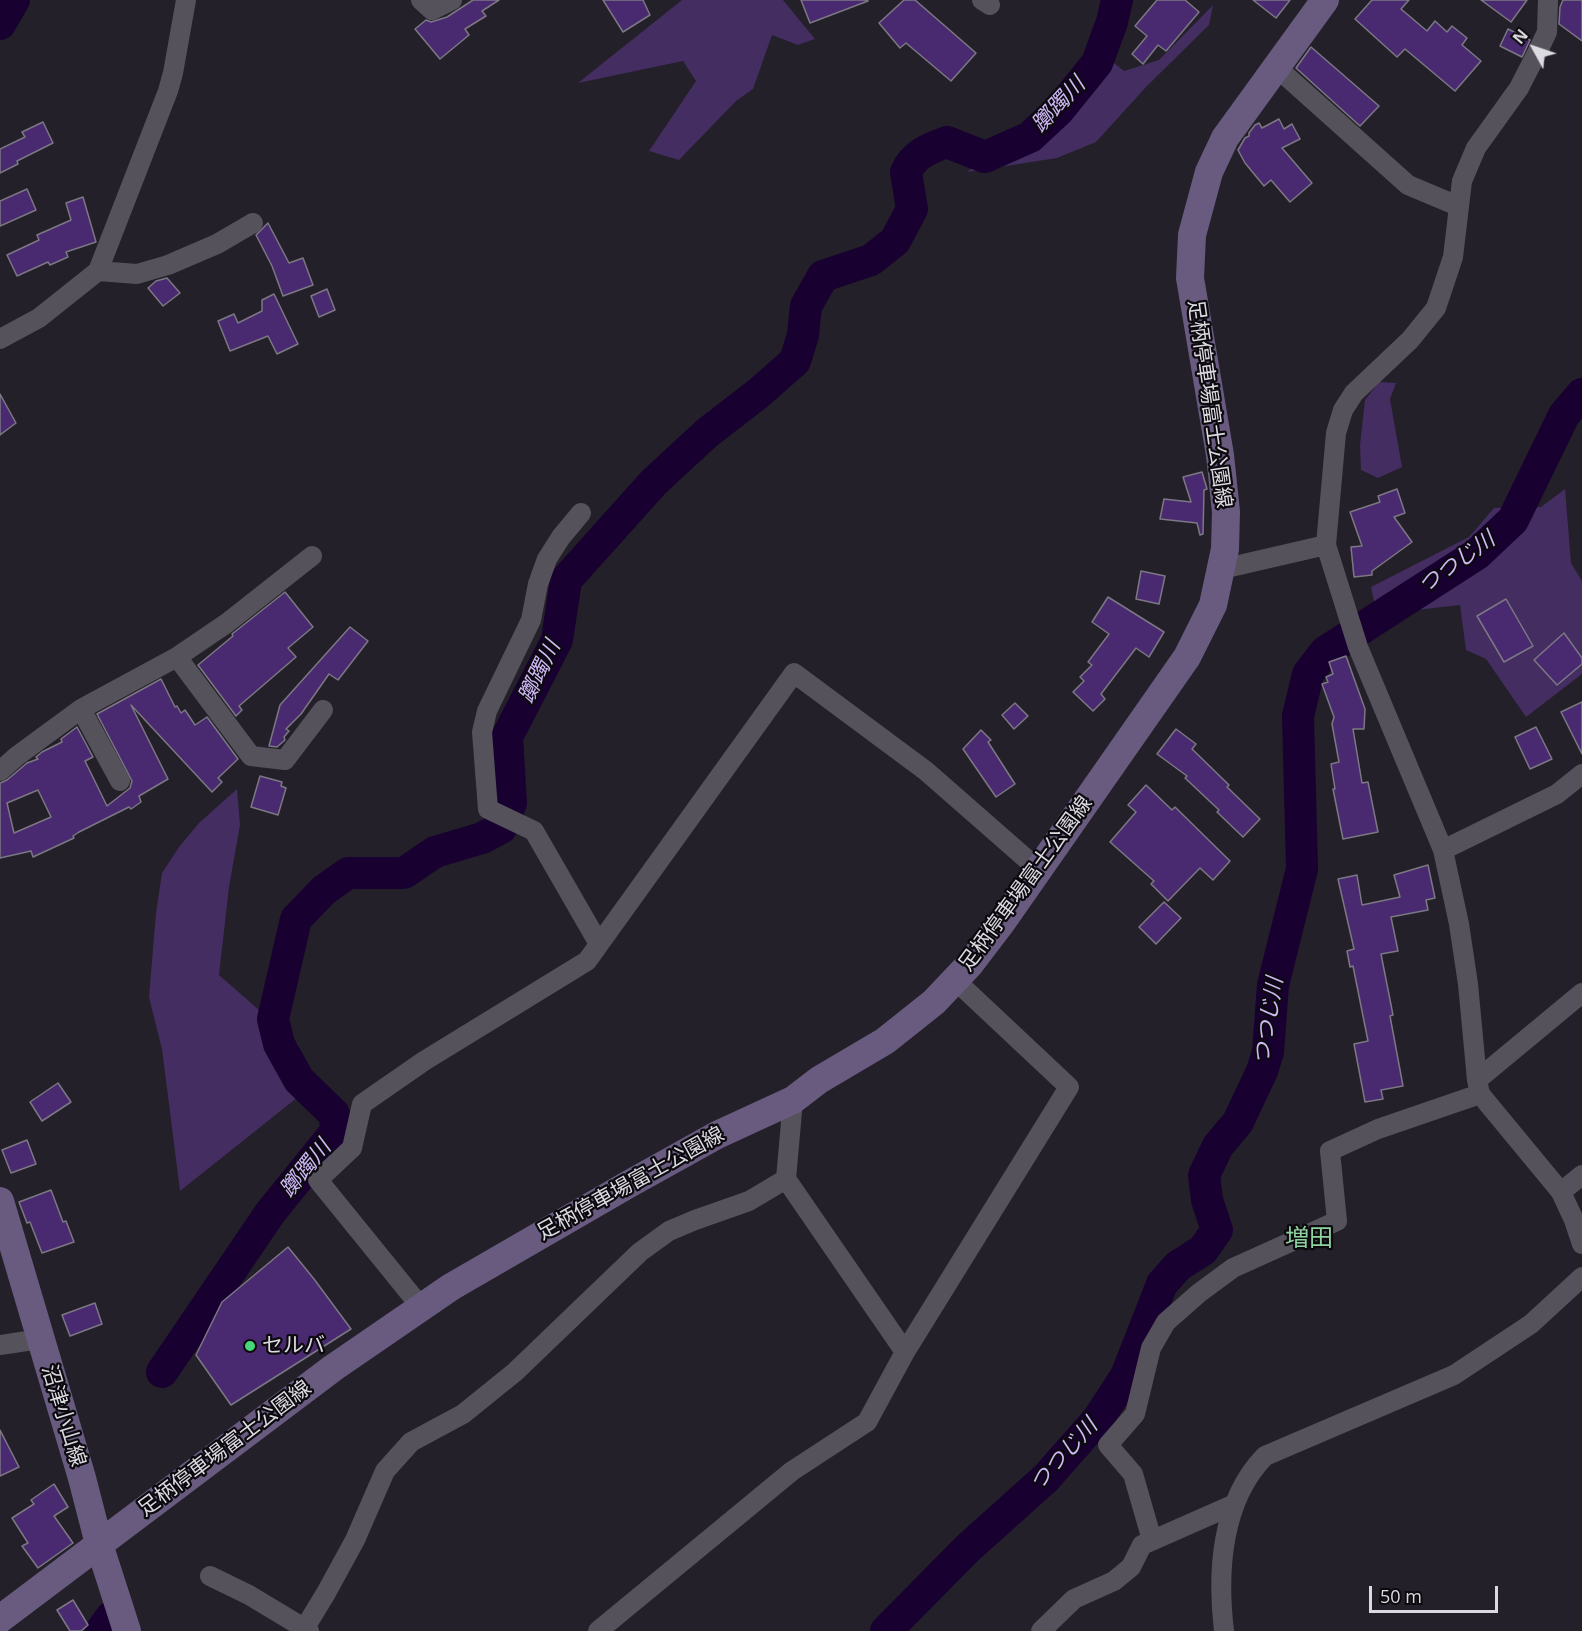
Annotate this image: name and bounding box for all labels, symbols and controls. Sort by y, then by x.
north arrow [1504,18,1564,78]
text: N [1508,24,1533,48]
water label: 躑躅川 [1027,72,1091,138]
street label: 足柄停車場富士公園線 [1182,298,1236,510]
water label: つつじ川 [1414,526,1500,600]
water label: 躑躅川 [514,637,566,707]
street label: 足柄停車場富士公園線 [954,792,1098,976]
water label: つつじ川 [1249,975,1289,1067]
street label: 足柄停車場富士公園線 [533,1122,729,1246]
water label: 躑躅川 [275,1135,337,1203]
district label: 増田 [1285,1225,1333,1253]
place label: セルバ [262,1333,325,1359]
marker: セルバ [243,1339,257,1353]
street label: 沼津小山線 [36,1362,90,1470]
street label: 足柄停車場富士公園線 [134,1376,316,1522]
water label: つつじ川 [1025,1413,1103,1497]
scale bar [1372,1574,1501,1612]
text: 50 m [1380,1584,1422,1608]

